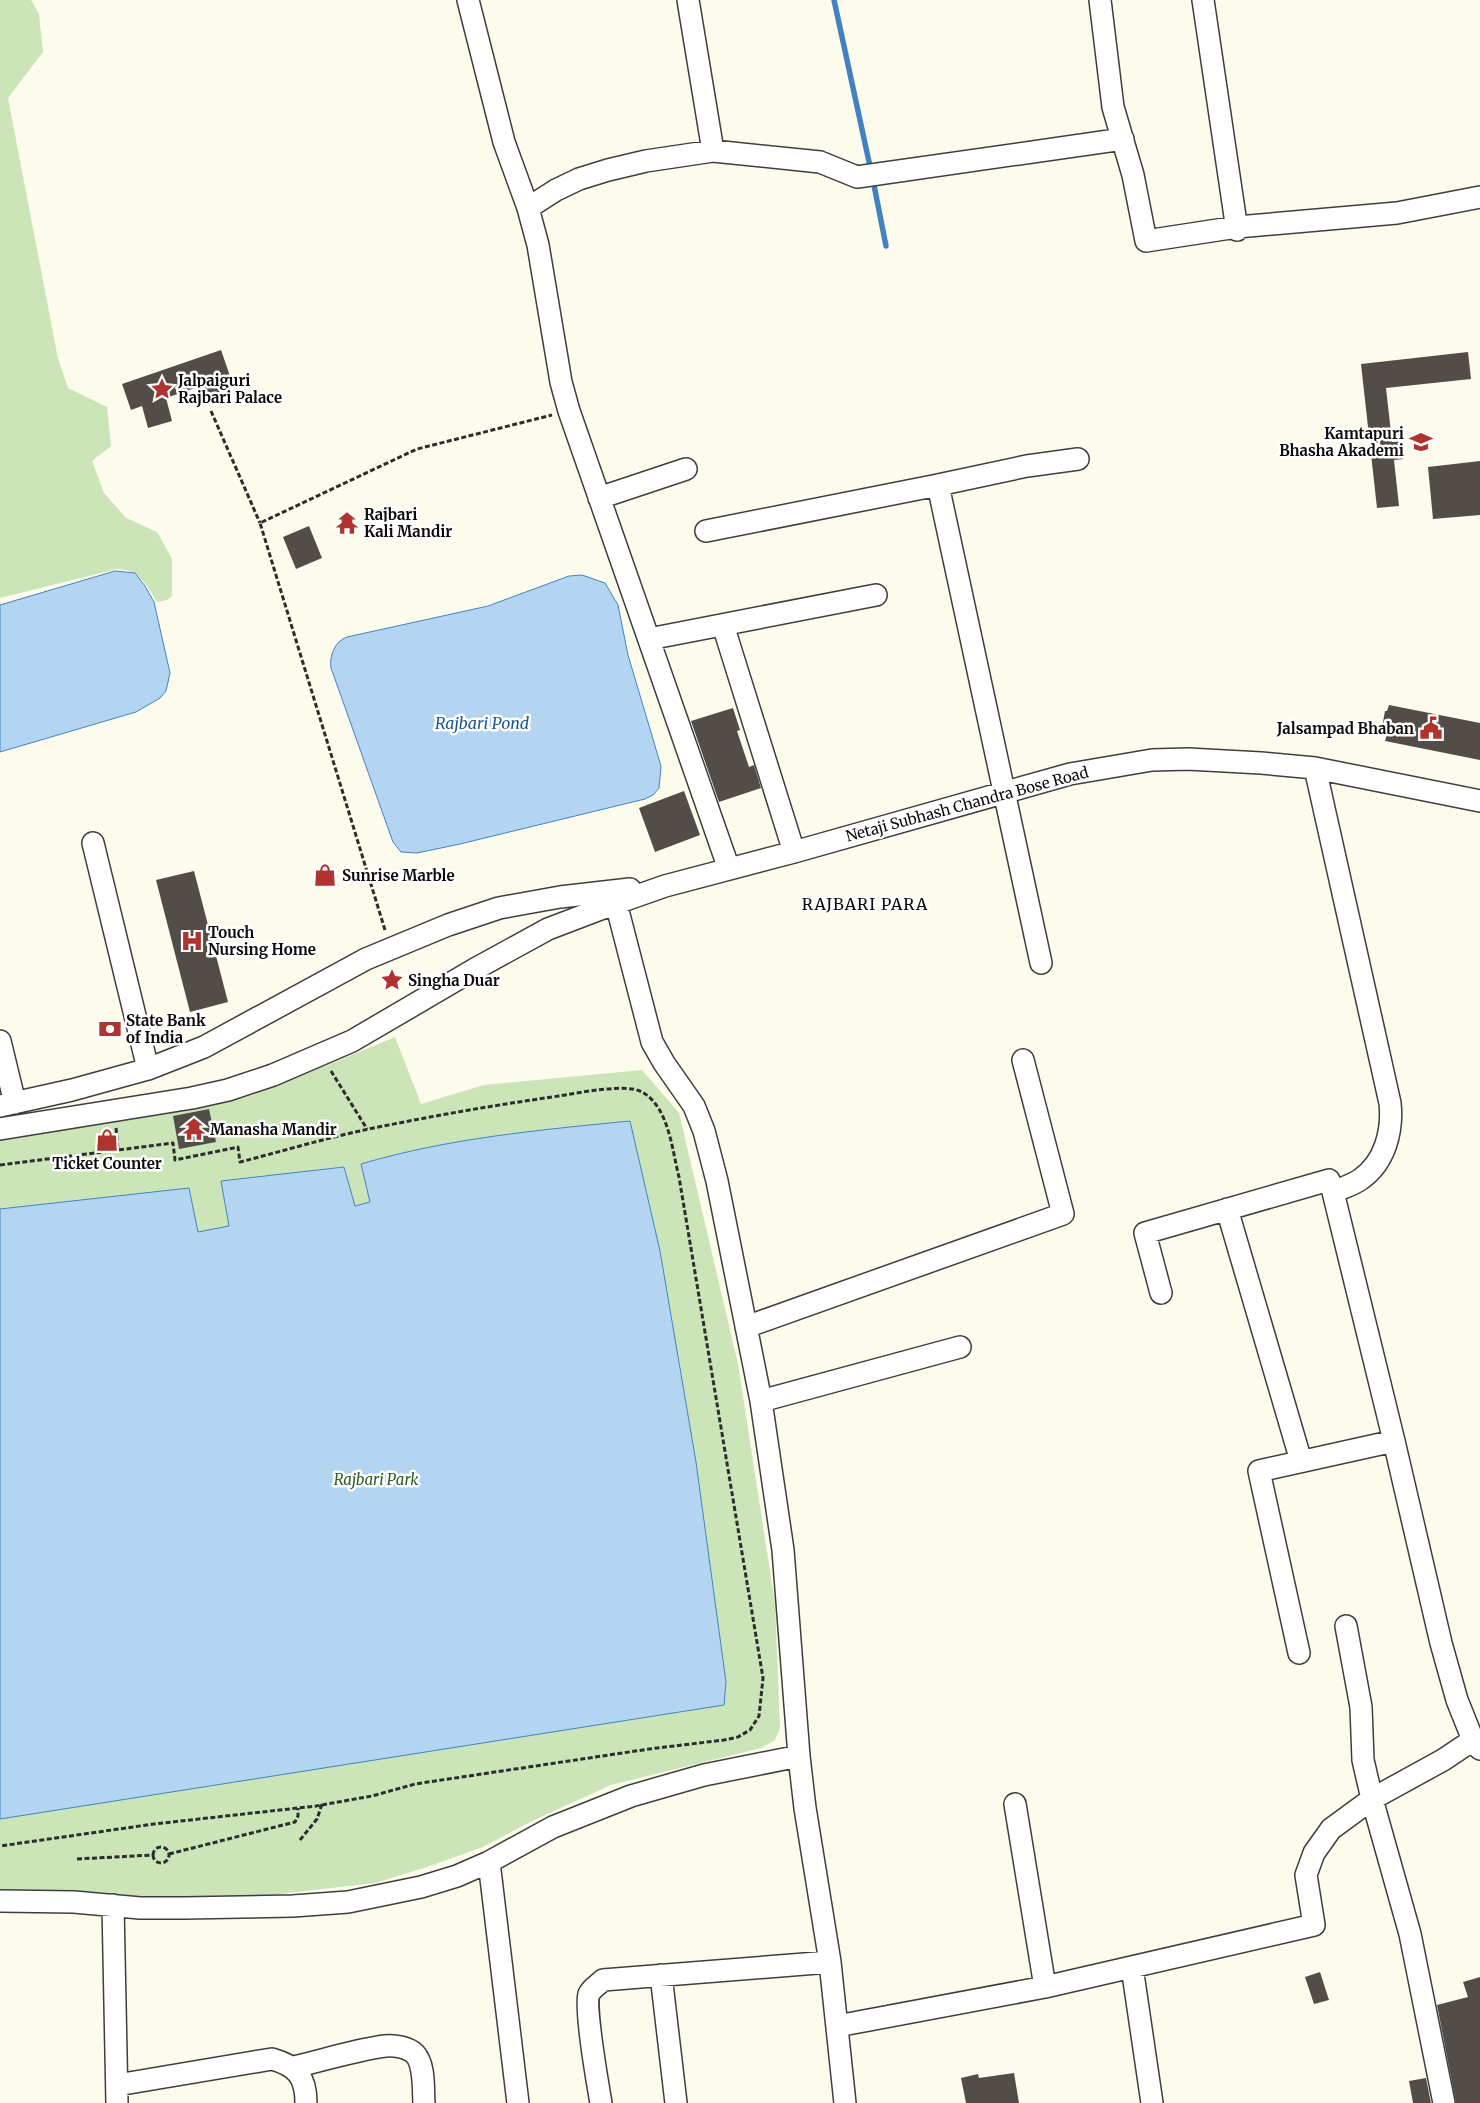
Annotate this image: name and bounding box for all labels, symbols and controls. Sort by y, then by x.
place label: Jalpaiguri Rajbari Palace [177,371,282,407]
place icon: Jalpaiguri Rajbari Palace [149,376,175,402]
place label: Kamtapuri Bhasha Akademi [1279,424,1404,460]
school or university icon: Kamtapuri Bhasha Akademi [1408,429,1434,455]
place label: Rajbari Kali Mandir [364,505,452,541]
temple icon: Rajbari Kali Mandir [334,510,360,536]
water label: Rajbari Pond [435,713,530,733]
public building icon: Jalsampad Bhaban [1418,715,1444,741]
place label: Jalsampad Bhaban [1276,719,1414,738]
street label: Netaji Subhash Chandra Bose Road [844,762,1090,846]
shop icon: Sunrise Marble [312,862,338,888]
place label: Sunrise Marble [342,866,455,885]
district label: RAJBARI PARA [802,894,928,914]
place label: Touch Nursing Home [208,923,316,959]
hospital icon: Touch Nursing Home [179,928,205,954]
place icon: Singha Duar [379,967,405,993]
place label: Singha Duar [408,971,500,990]
place label: State Bank of India [126,1011,206,1047]
bank icon: State Bank of India [97,1016,123,1042]
temple icon: Manasha Mandir [181,1116,207,1142]
place label: Manasha Mandir [210,1120,337,1139]
shop icon: Ticket Counter [94,1127,120,1153]
place label: Ticket Counter [52,1154,162,1173]
park label: Rajbari Park [334,1470,419,1489]

